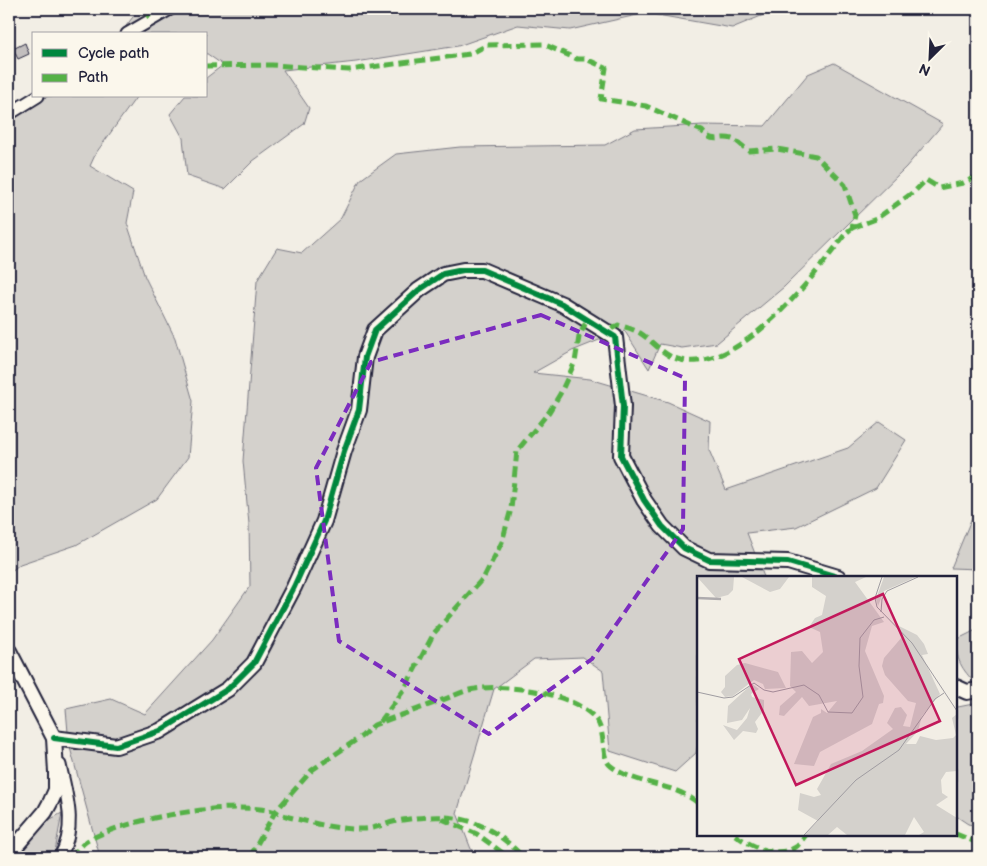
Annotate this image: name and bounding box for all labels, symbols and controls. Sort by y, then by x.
legend [32,32,208,98]
north arrow [904,32,954,82]
text: Cycle path [78,44,149,63]
text: N [917,60,933,79]
text: Path [78,68,108,87]
inset map [697,576,957,836]

